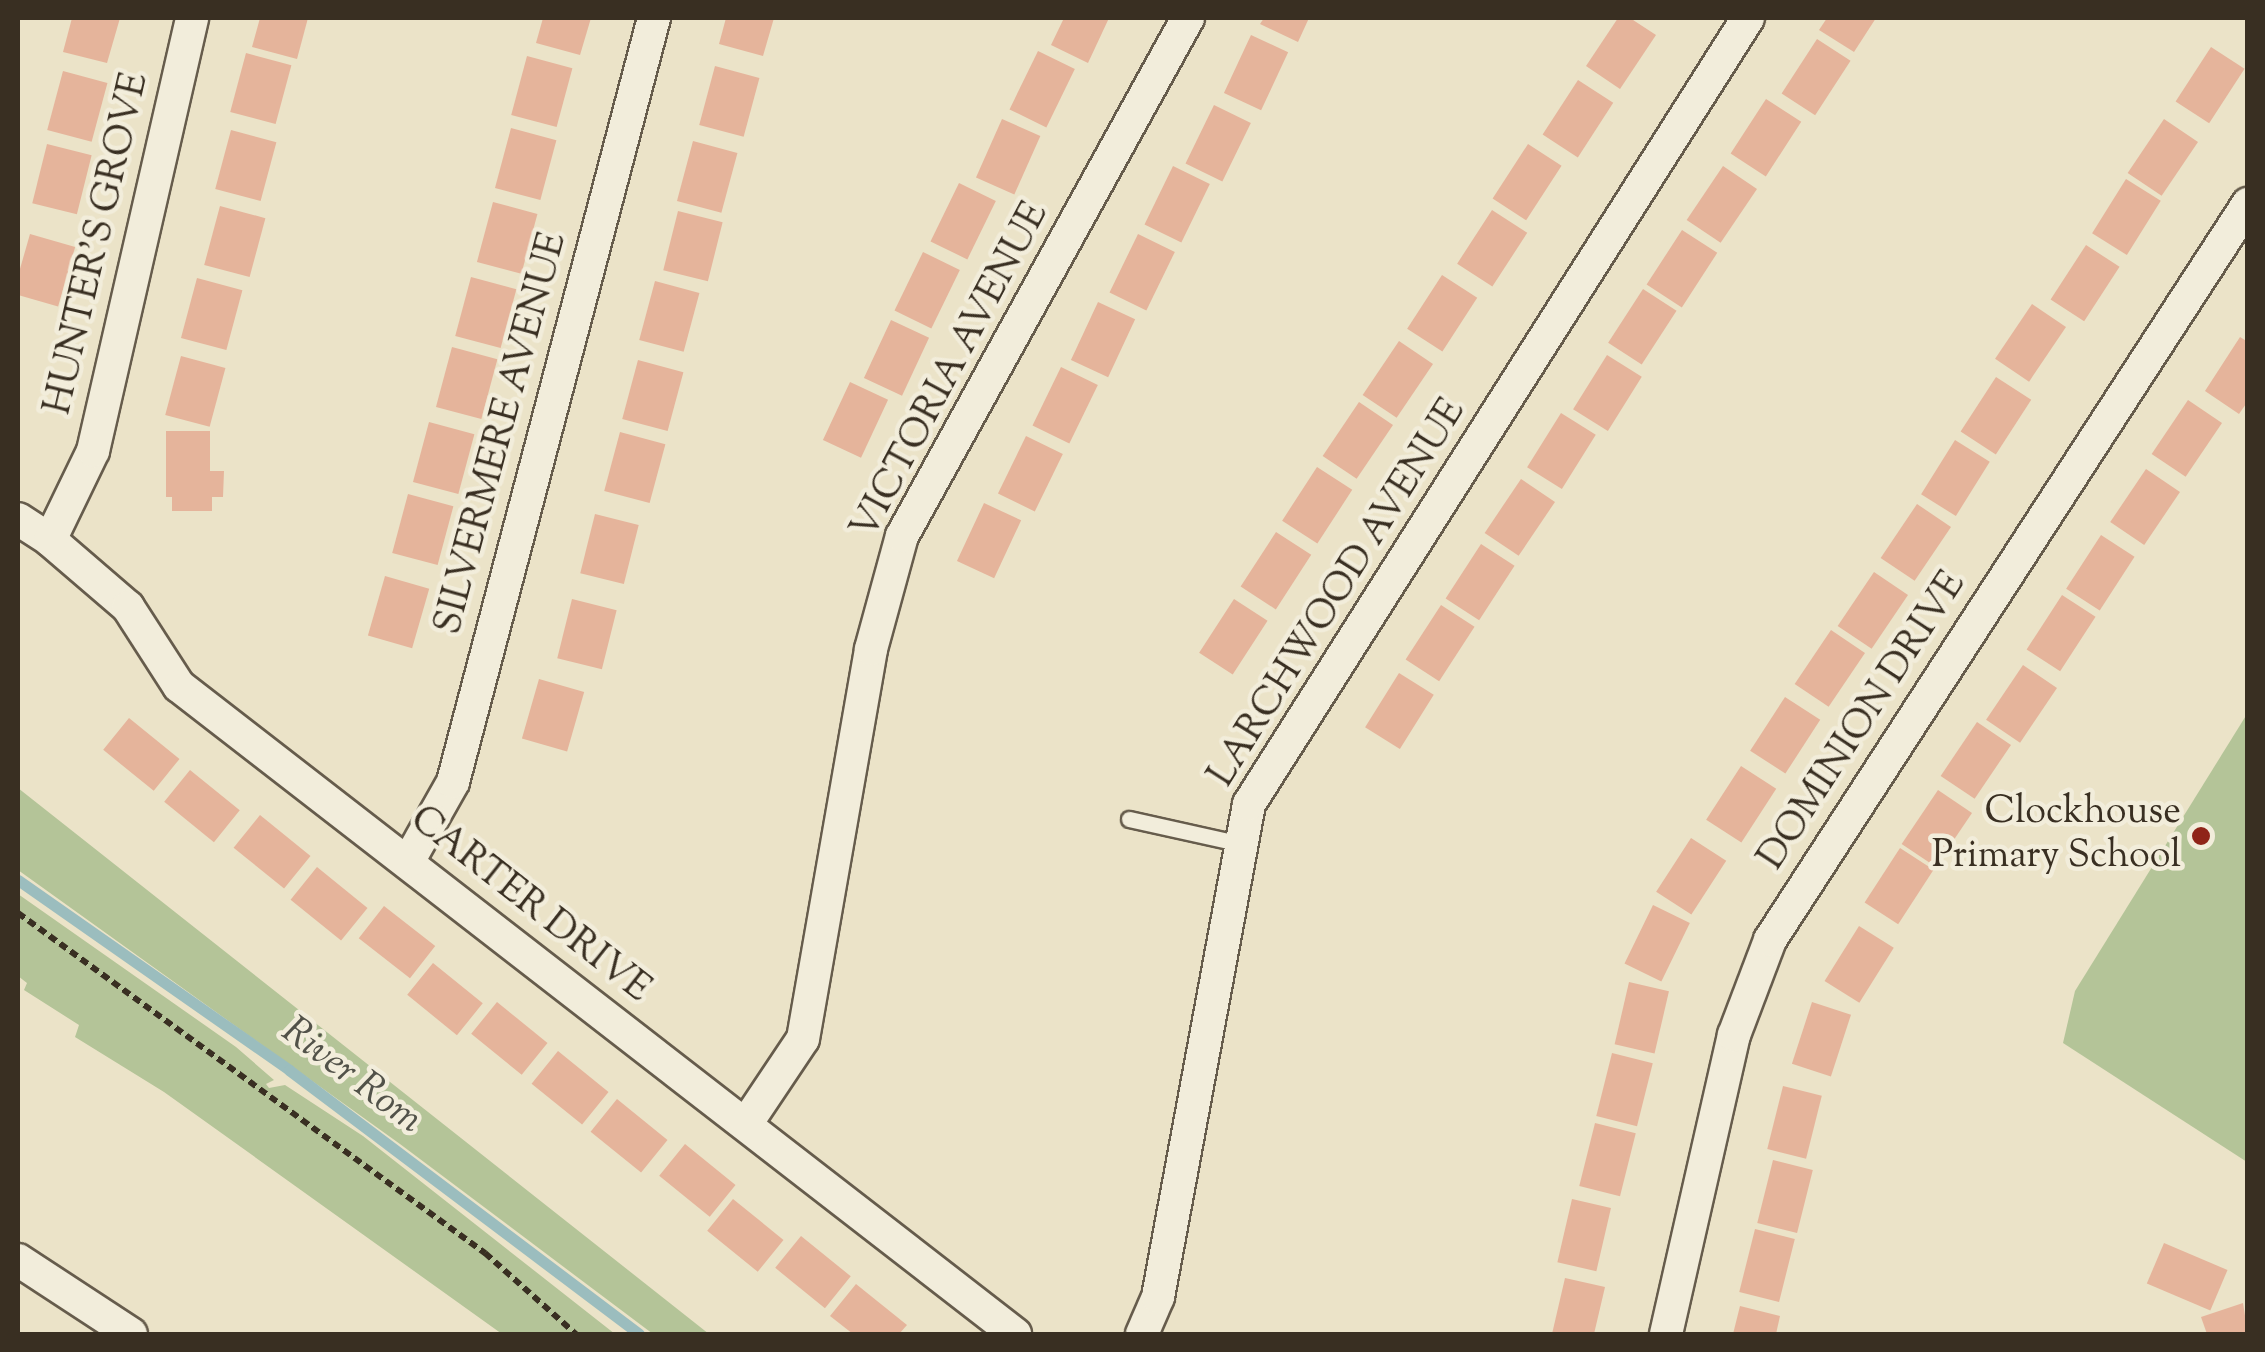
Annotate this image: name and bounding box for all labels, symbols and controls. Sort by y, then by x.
street label: HUNTER'S GROVE [38,69,160,419]
street label: VICTORIA AVENUE [844,196,1060,548]
street label: SILVERMERE AVENUE [427,228,579,640]
street label: LARCHWOOD AVENUE [1201,392,1477,796]
street label: DOMINION DRIVE [1751,565,1977,879]
place label: Clockhouse Primary School [1932,791,2181,881]
street label: CARTER DRIVE [400,798,658,1014]
marker: Clockhouse Primary School [2190,825,2212,847]
water label: River Rom [271,1008,431,1146]

